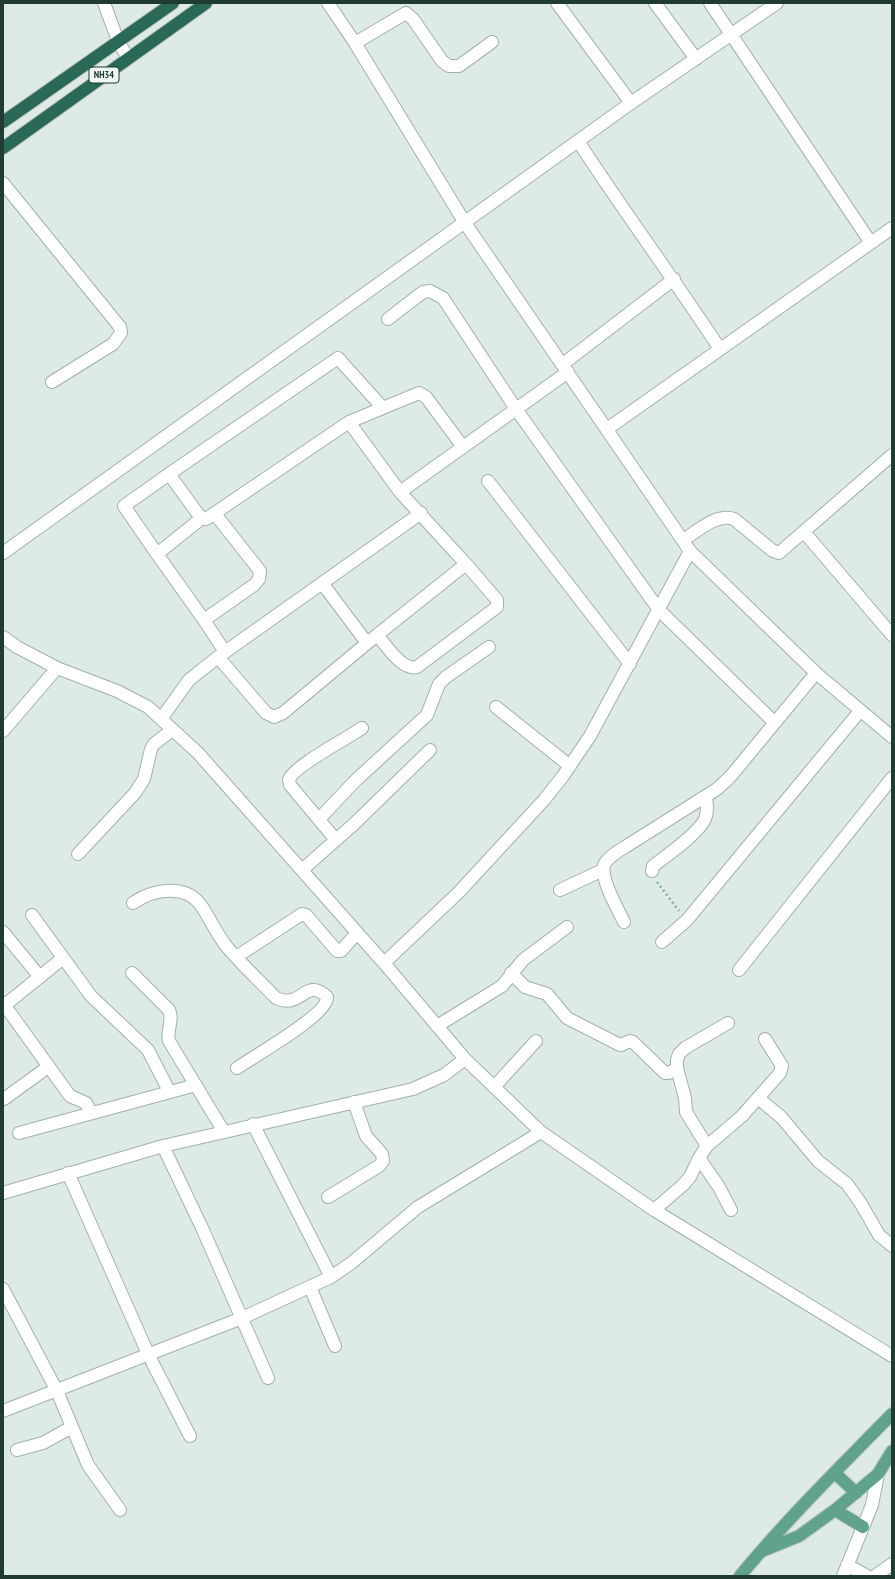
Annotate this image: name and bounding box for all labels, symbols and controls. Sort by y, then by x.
road number: NH34 [89,67,119,83]

